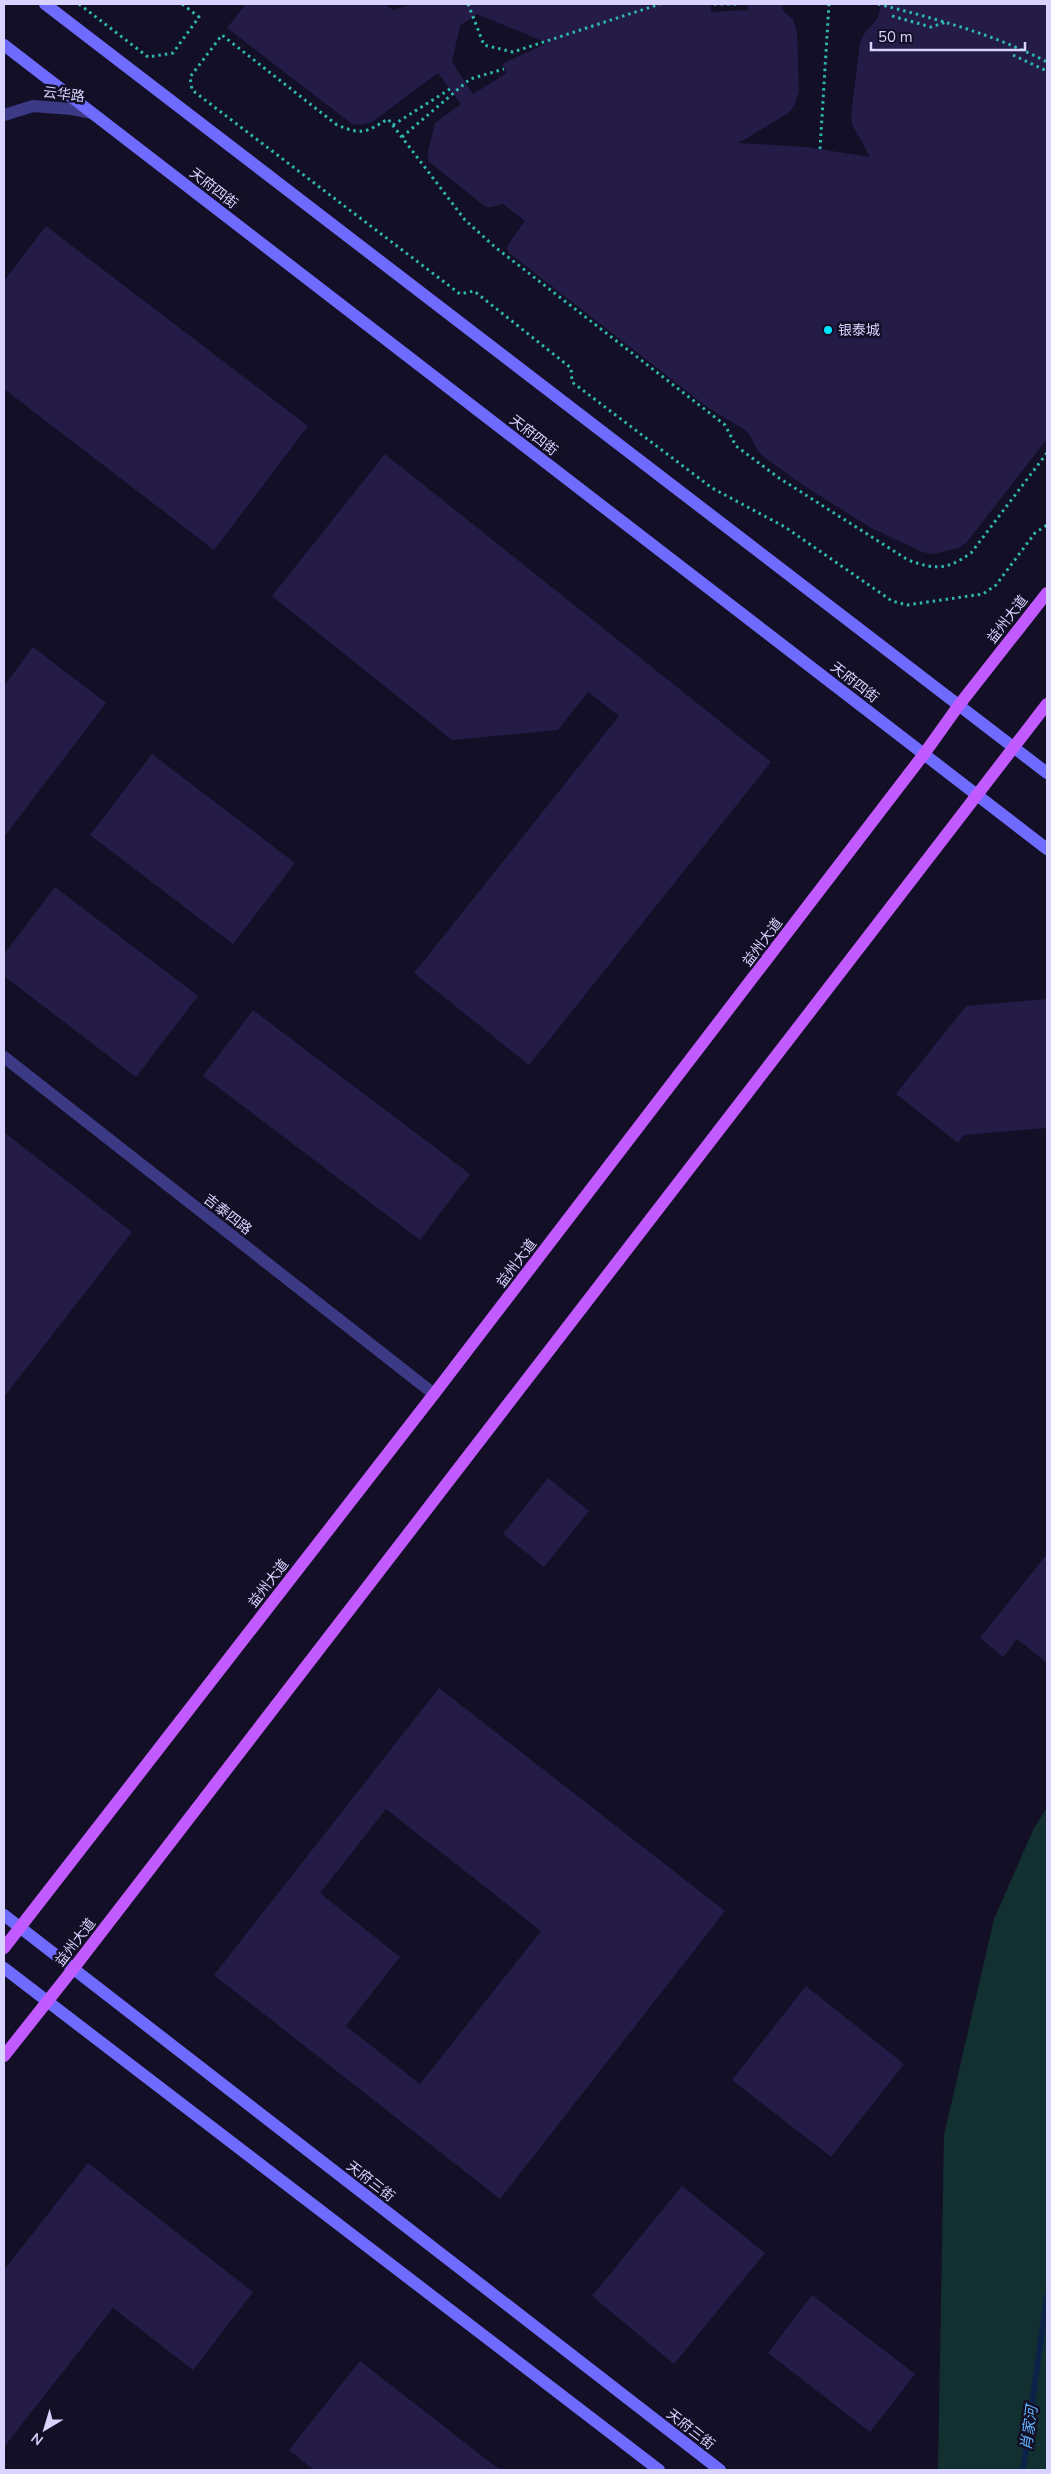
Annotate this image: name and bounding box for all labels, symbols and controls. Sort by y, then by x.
scale bar [871,20,1025,52]
text: 50 m [878,27,913,47]
street label: 云华路 [42,83,86,106]
street label: 天府四街 [186,164,242,213]
place label: 银泰城 [838,321,880,340]
marker: 银泰城 [822,324,834,336]
street label: 天府四街 [506,411,562,460]
street label: 益州大道 [983,591,1032,647]
street label: 天府四街 [827,658,883,707]
street label: 益州大道 [738,914,787,970]
street label: 吉泰四路 [200,1190,256,1239]
street label: 益州大道 [492,1235,541,1291]
street label: 益州大道 [244,1555,293,1611]
street label: 益州大道 [51,1914,100,1970]
street label: 天府三街 [343,2157,399,2206]
water label: 肖家河 [1016,2401,1042,2452]
north arrow [20,2404,70,2454]
street label: 天府三街 [663,2405,719,2454]
text: N [27,2428,47,2450]

